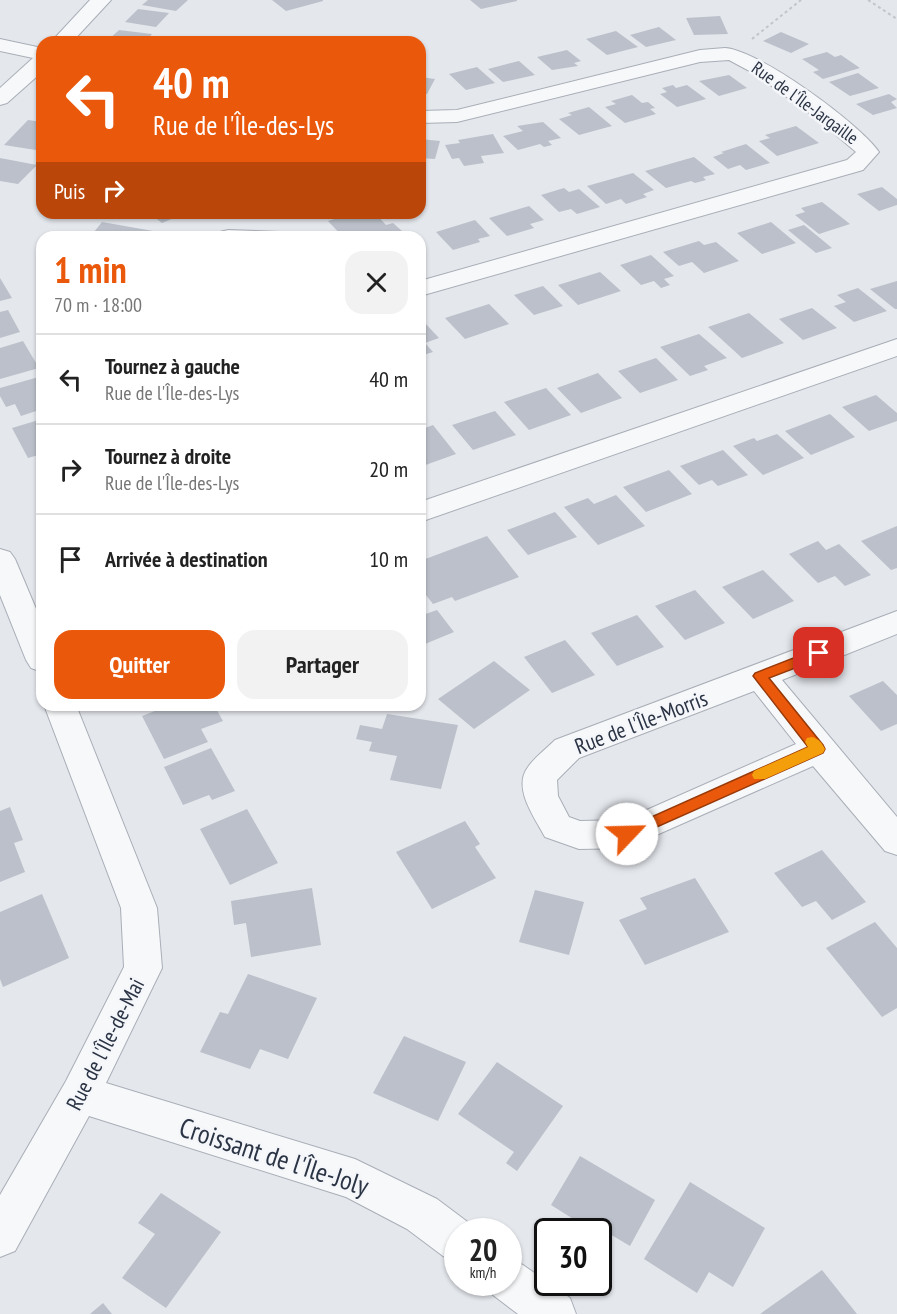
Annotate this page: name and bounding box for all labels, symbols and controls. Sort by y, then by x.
text: 40 m [153,55,230,110]
street label: Rue de l'Île-Jargaille [747,56,863,149]
icon: left [54,60,132,138]
text: Rue de l'Île-des-Lys [153,108,334,142]
icon: right [97,174,130,207]
text: Puis [54,177,85,205]
text: 1 min [54,246,127,293]
button: close [345,251,408,314]
text: 70 m · 18:00 [54,292,142,318]
text: Tournez à gauche [105,352,240,380]
icon: left [54,363,87,396]
text: 40 m [369,365,408,393]
text: Rue de l'Île-des-Lys [105,380,239,406]
text: Tournez à droite [105,442,231,470]
icon: right [54,453,87,486]
text: 20 m [369,455,408,483]
text: Rue de l'Île-des-Lys [105,470,239,496]
icon: arrive [54,543,87,576]
text: Arrivée à destination [105,545,268,573]
text: 10 m [369,545,408,573]
pin [793,627,844,678]
button: Quitter [54,630,225,699]
button: Partager [237,630,408,699]
icon: arrive [802,636,835,669]
street label: Rue de l'Île-Morris [571,684,711,760]
position arrow [595,802,659,866]
street label: Rue de l'Île-de-Mai [60,973,150,1115]
street label: Croissant de l'Île-Joly [175,1109,374,1203]
speed limit sign: 30 [534,1218,612,1296]
text: 20 [469,1230,497,1269]
text: km/h [470,1263,496,1282]

